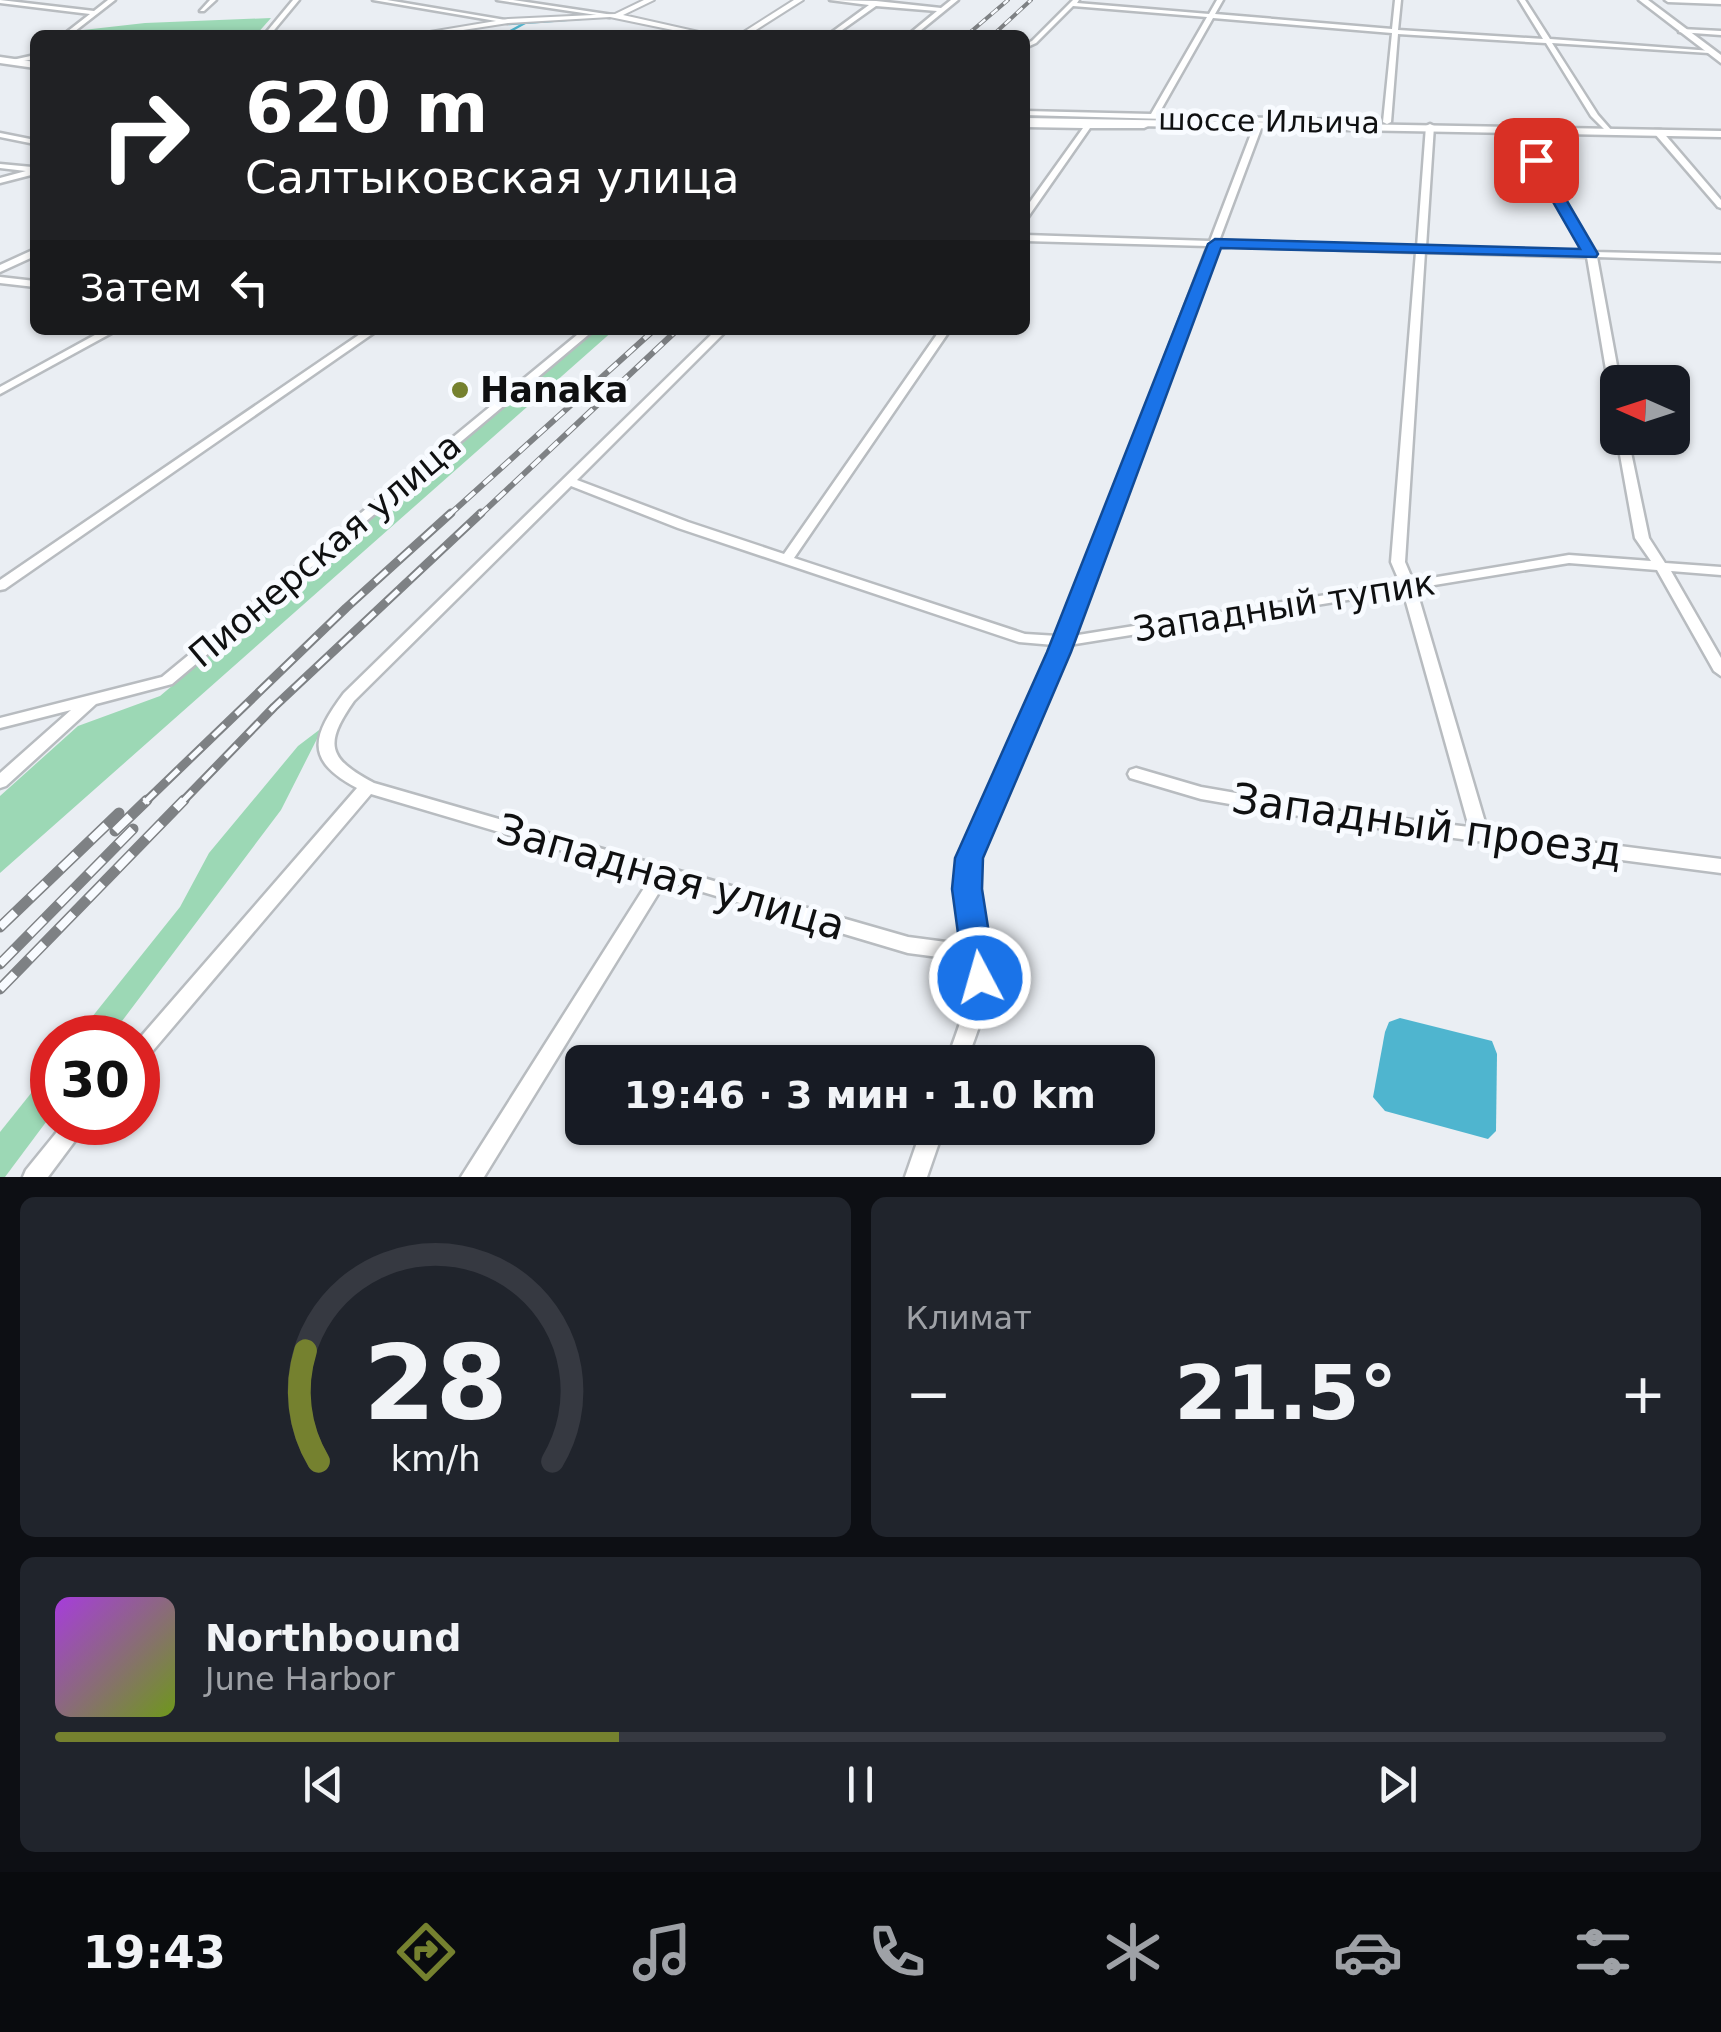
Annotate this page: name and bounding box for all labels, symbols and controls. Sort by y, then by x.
text: 620 m [245,67,488,149]
icon: right [80,70,210,200]
street label: шоссе Ильича [1158,102,1380,140]
pin [1494,118,1579,203]
icon: arrive [1509,133,1564,188]
text: Салтыковская улица [245,151,739,204]
icon: left [222,260,277,315]
text: Затем [80,266,202,310]
north arrow [1600,365,1690,455]
map controls [1600,365,1690,455]
place label: Hanaka [480,370,628,410]
marker: Hanaka [449,379,471,401]
street label: Пионерская улица [181,425,469,675]
street label: Западный тупик [1130,562,1438,650]
street label: Западный проезд [1229,773,1625,877]
street label: Западная улица [491,804,851,950]
position arrow [928,926,1032,1030]
speed limit sign: 30 [30,1015,160,1145]
text: 19:46 · 3 мин · 1.0 km [624,1073,1096,1117]
text: Климат [906,1299,1032,1337]
text: 28 [363,1322,508,1444]
text: 21.5° [1174,1349,1397,1437]
text: − [906,1362,952,1426]
text: + [1620,1362,1666,1426]
text: km/h [390,1438,480,1479]
text: Northbound [205,1616,461,1660]
text: June Harbor [205,1660,395,1698]
icon: previous [296,1757,351,1812]
icon: pause [833,1757,888,1812]
icon: next [1370,1757,1425,1812]
icon: directions [391,1917,461,1987]
icon: music [627,1917,697,1987]
icon: phone [862,1917,932,1987]
icon: climate [1098,1917,1168,1987]
icon: car [1333,1917,1403,1987]
icon: filters [1568,1917,1638,1987]
text: 19:43 [83,1926,226,1979]

